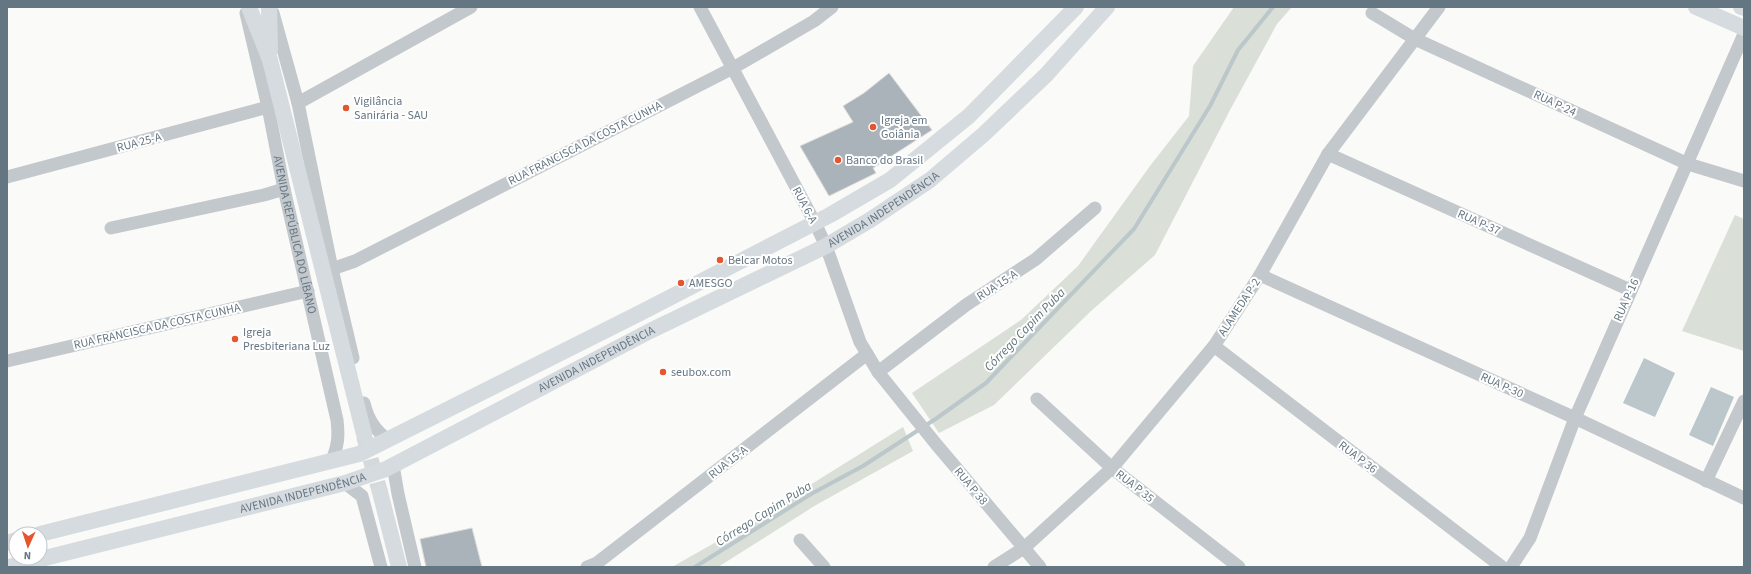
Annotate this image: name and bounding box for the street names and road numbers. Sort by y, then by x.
street label: RUA P-24 [1531,86,1579,121]
street label: RUA FRANCISCA DA COSTA CUNHA [505,97,666,190]
street label: RUA 25-A [115,128,164,157]
street label: AVENIDA REPÚBLICA DO LÍBANO [269,154,320,316]
street label: AVENIDA INDEPENDÊNCIA [825,167,943,252]
street label: RUA 6-A [788,184,822,227]
street label: RUA P-37 [1455,205,1503,239]
street label: RUA 15-A [974,266,1021,305]
street label: ALAMEDA P-2 [1214,275,1265,340]
street label: RUA P-16 [1609,276,1643,324]
street label: RUA FRANCISCA DA COSTA CUNHA [72,299,243,354]
street label: AVENIDA INDEPENDÊNCIA [535,322,658,397]
street label: RUA P-30 [1478,368,1526,402]
street label: RUA P 36 [1335,437,1381,478]
street label: RUA 15-A [705,441,752,483]
street label: RUA P 38 [950,464,991,509]
street label: RUA P 35 [1112,466,1157,507]
street label: AVENIDA INDEPENDÊNCIA [238,468,369,518]

